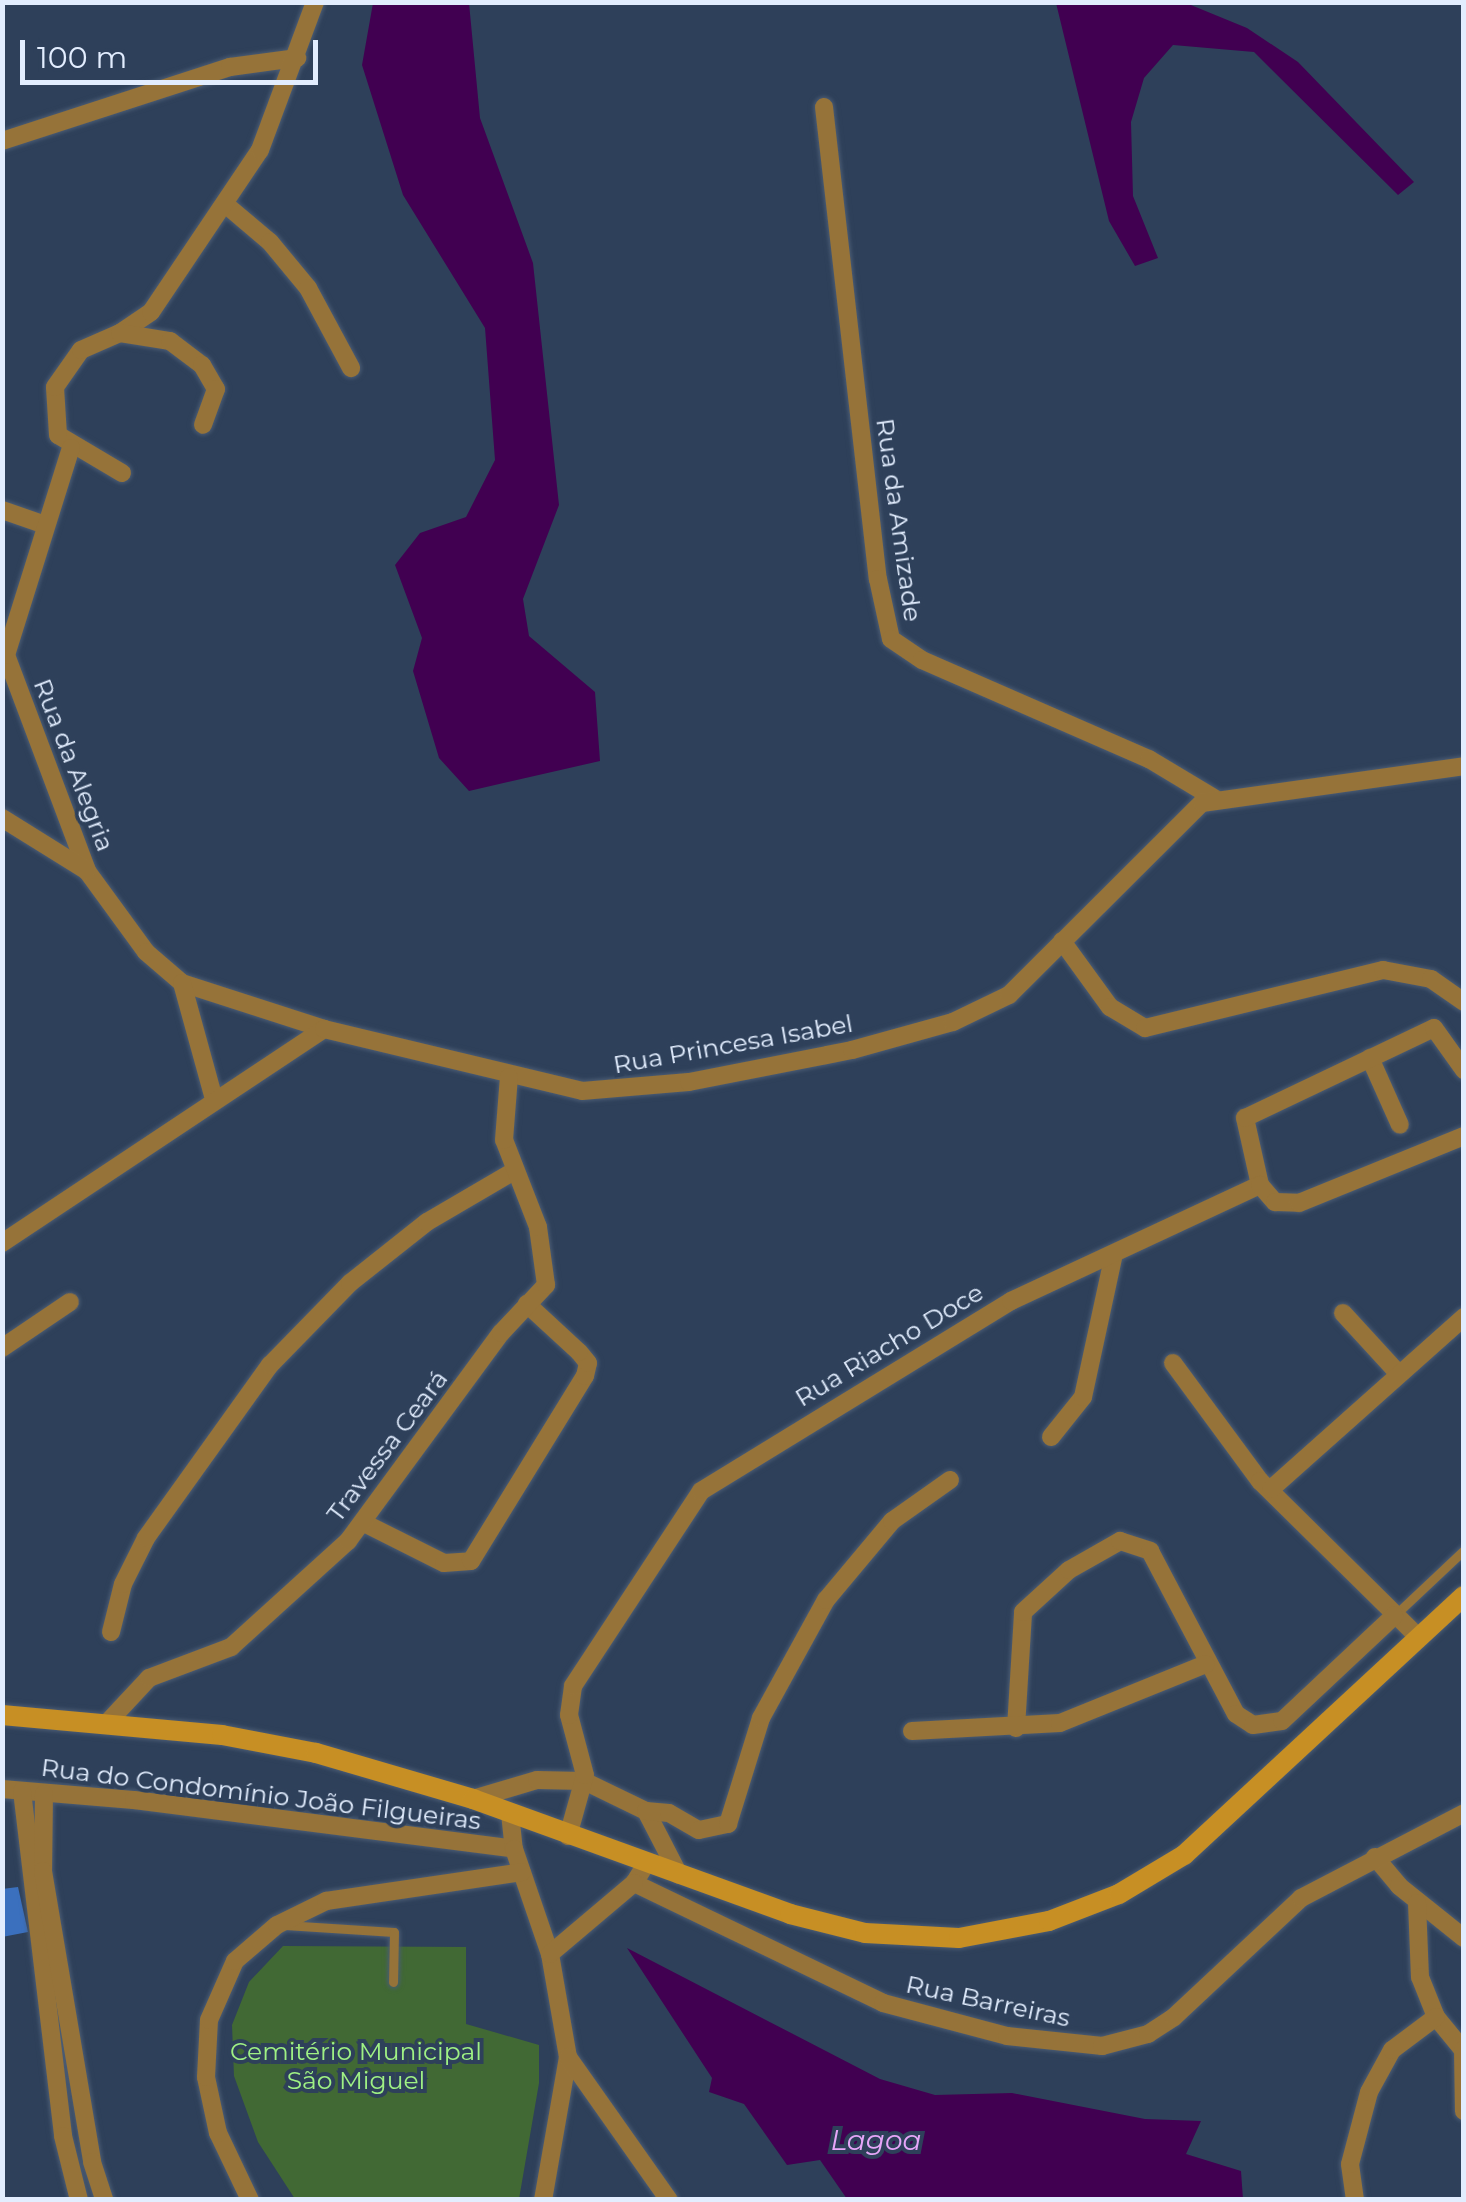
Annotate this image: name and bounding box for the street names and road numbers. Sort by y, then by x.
street label: Rua da Amizade [870,416,928,624]
street label: Rua da Alegria [27,674,121,856]
street label: Rua Princesa Isabel [611,1008,855,1080]
street label: Rua Riacho Doce [790,1277,988,1413]
street label: Travessa Ceará [320,1364,454,1528]
street label: Rua do Condomínio João Filgueiras [39,1752,483,1836]
street label: Rua Barreiras [903,1969,1073,2033]

